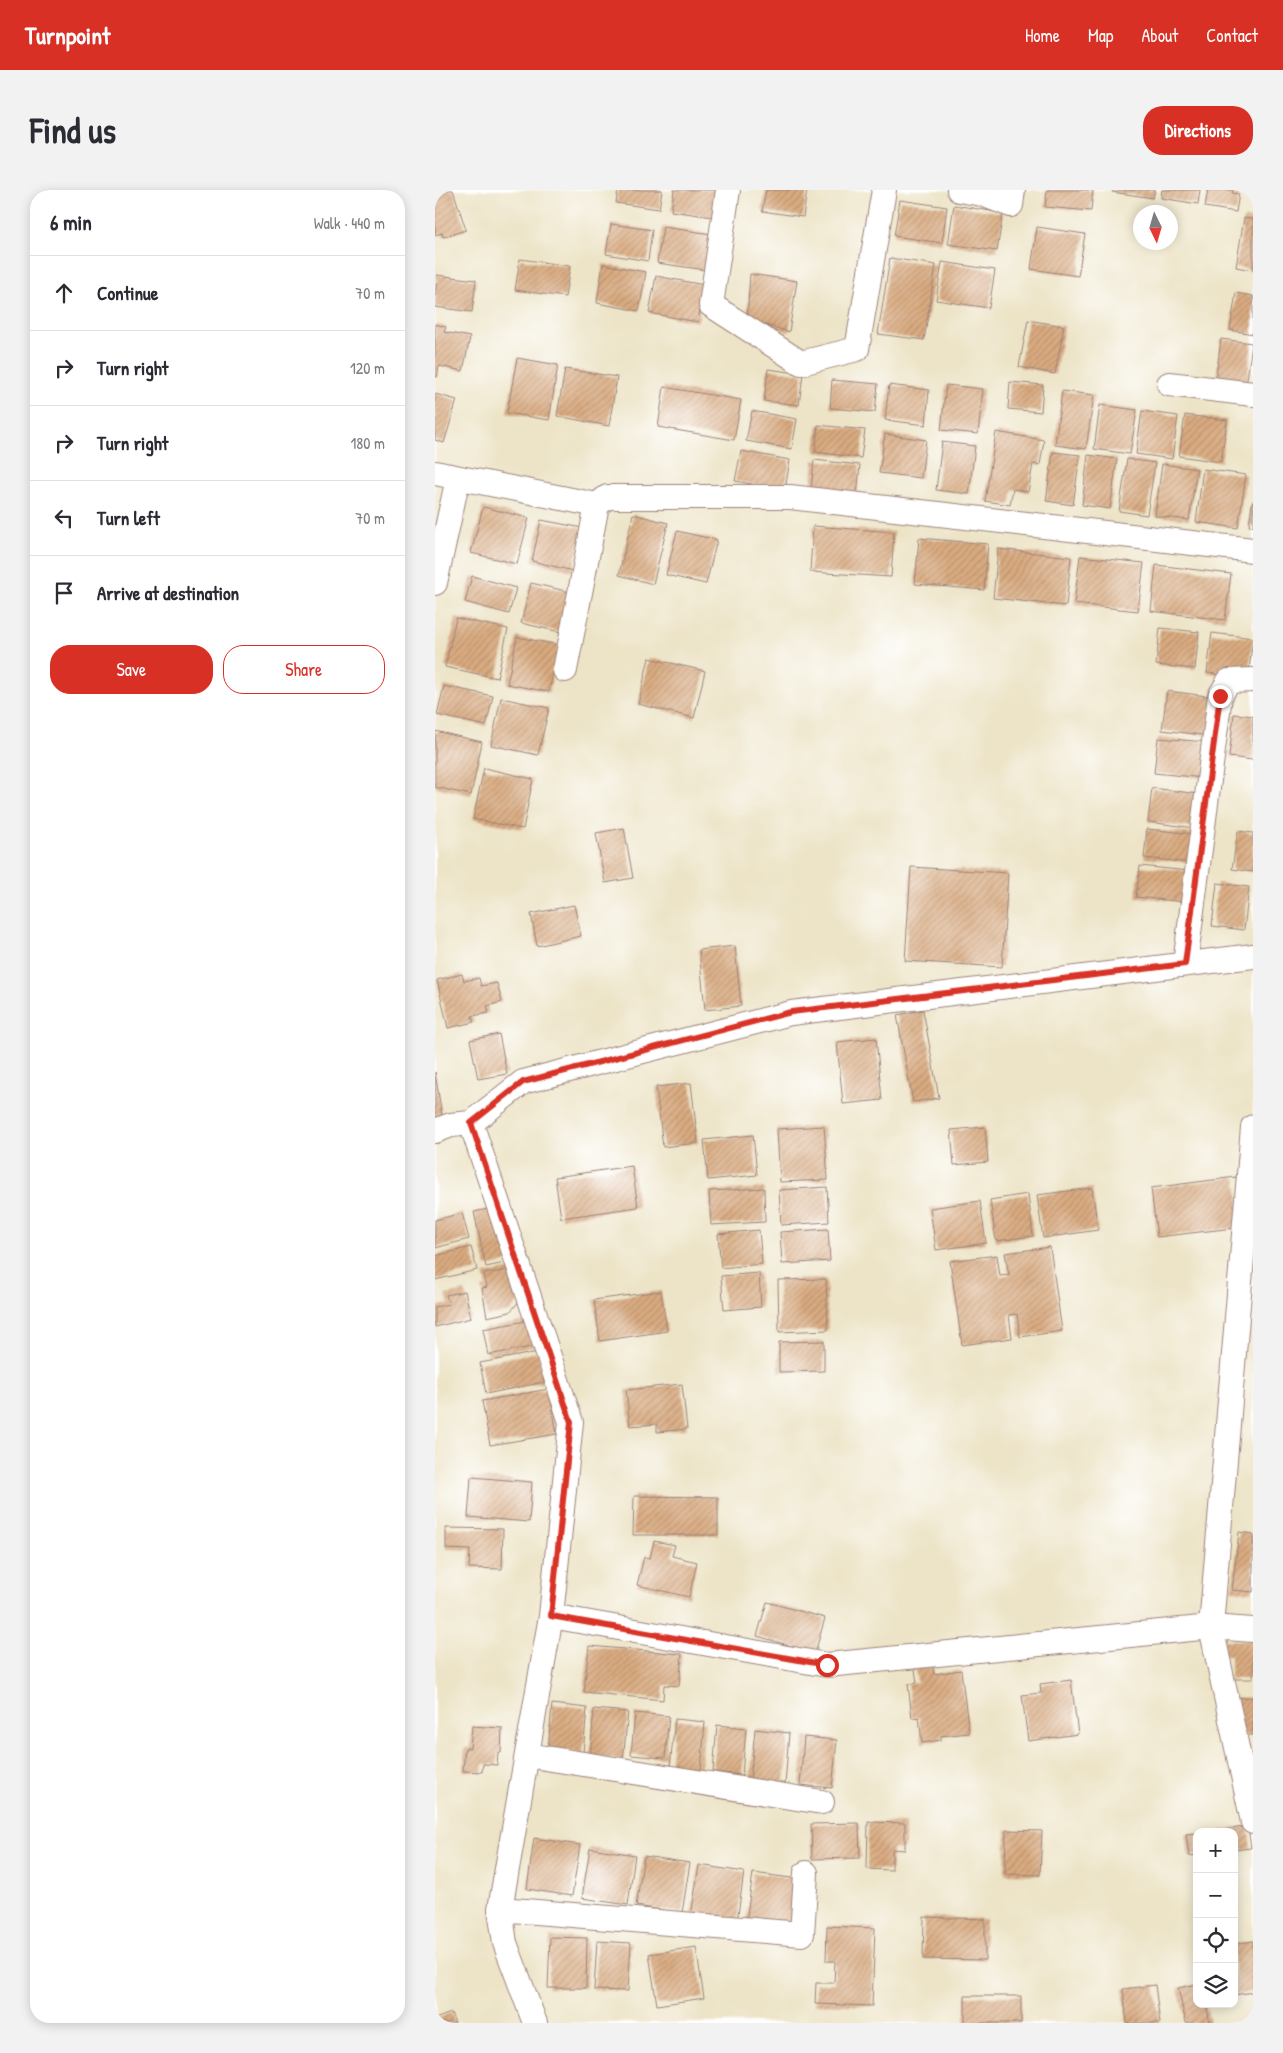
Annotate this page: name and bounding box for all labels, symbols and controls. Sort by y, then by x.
text: Turnpoint [25,19,110,51]
text: Home [1025,23,1060,48]
text: Map [1088,23,1113,48]
text: About [1141,23,1178,48]
text: Contact [1206,23,1258,48]
button: Directions [1143,106,1253,155]
text: Find us [30,107,116,154]
north arrow [1133,205,1178,250]
text: 6 min [50,208,92,237]
text: Walk · 440 m [314,212,385,234]
icon: ahead [50,279,78,307]
text: Continue [97,280,158,306]
text: 70 m [355,282,385,304]
icon: right [50,354,78,382]
text: Turn right [97,355,168,381]
text: 120 m [350,357,385,379]
icon: right [50,429,78,457]
text: Turn right [97,430,168,456]
text: 180 m [351,432,385,454]
icon: left [50,504,78,532]
text: Turn left [97,505,160,531]
text: 70 m [355,507,385,529]
icon: arrive [50,579,78,607]
text: Arrive at destination [97,580,239,606]
button: Save [50,645,213,694]
button: Share [223,645,385,694]
route end [1209,685,1232,708]
route start [816,1654,839,1677]
map controls [1193,1828,1238,2008]
button: + [1193,1828,1238,1873]
button: − [1193,1873,1238,1918]
button: locate [1193,1918,1238,1963]
button: layers [1193,1963,1238,2008]

